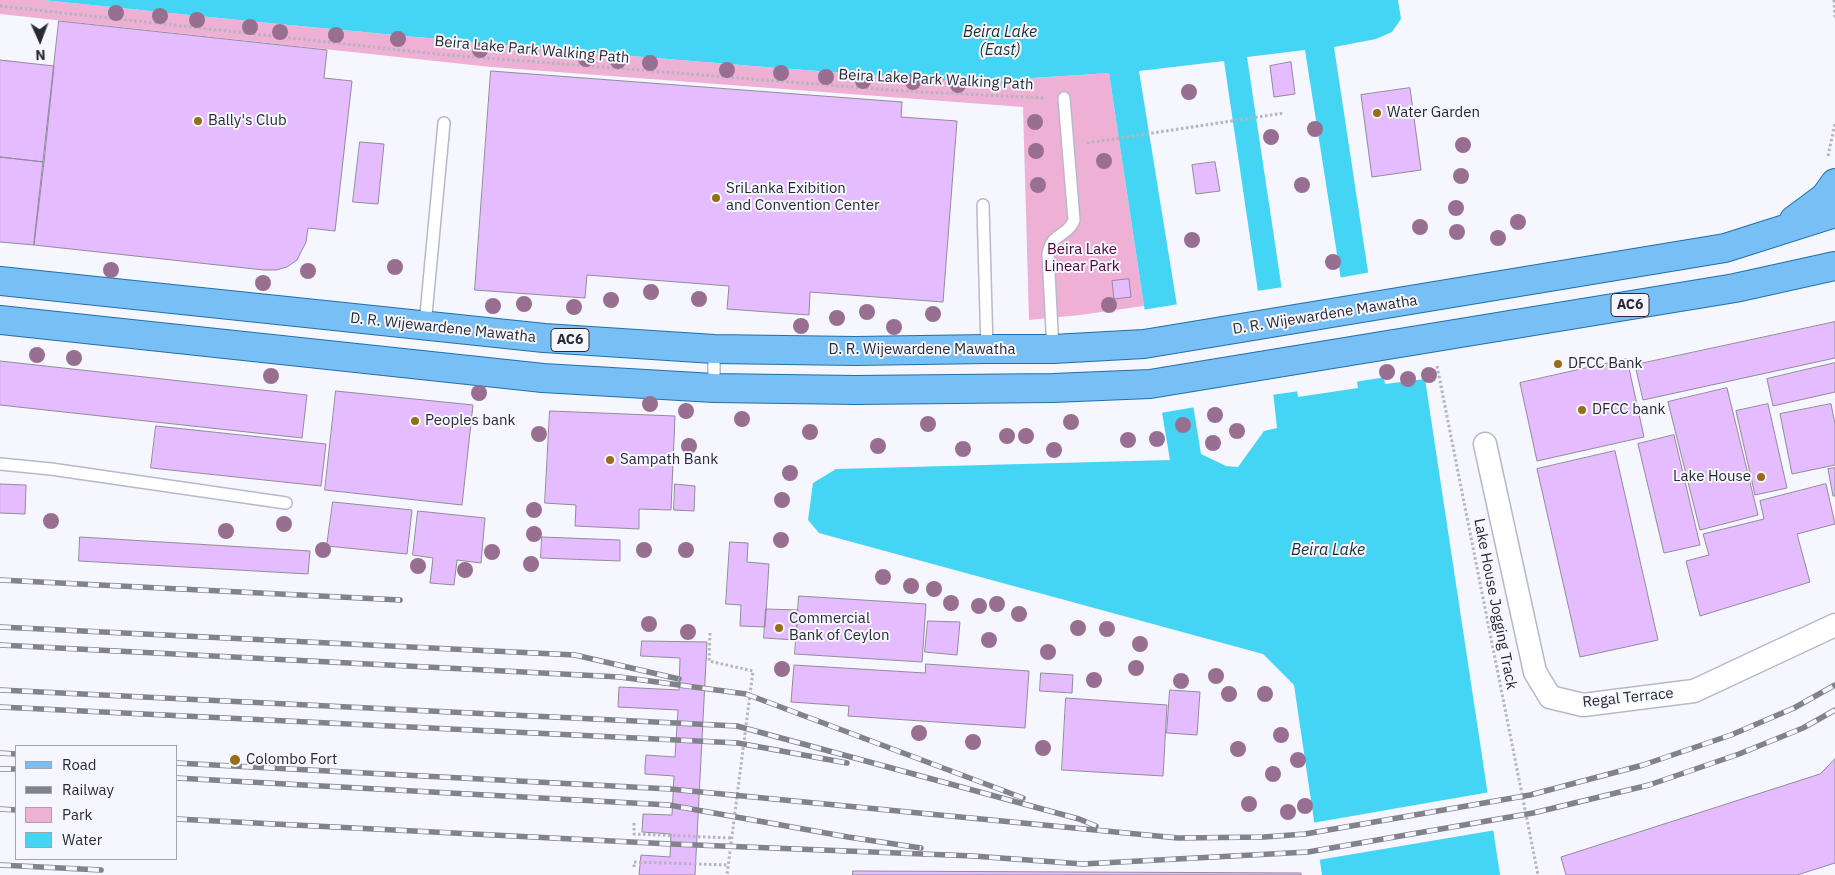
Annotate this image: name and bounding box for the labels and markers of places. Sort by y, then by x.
place label: Water Garden [1387,104,1480,122]
marker: Water Garden [1371,107,1383,119]
place label: Bally's Club [208,112,287,130]
marker: Bally's Club [192,115,204,127]
place label: SriLanka Exibition and Convention Center [726,180,879,215]
marker: SriLanka Exibition and Convention Center [710,192,722,204]
place label: DFCC Bank [1568,355,1642,373]
marker: DFCC Bank [1552,358,1564,370]
place label: DFCC bank [1592,401,1665,419]
marker: DFCC bank [1576,404,1588,416]
place label: Peoples bank [425,412,515,430]
marker: Peoples bank [409,415,421,427]
place label: Sampath Bank [620,451,718,469]
marker: Sampath Bank [604,454,616,466]
place label: Lake House [1673,468,1751,486]
marker: Lake House [1755,471,1767,483]
place label: Commercial Bank of Ceylon [789,610,889,645]
marker: Commercial Bank of Ceylon [773,622,785,634]
place label: Colombo Fort [246,751,337,769]
marker: Colombo Fort [228,753,242,767]

